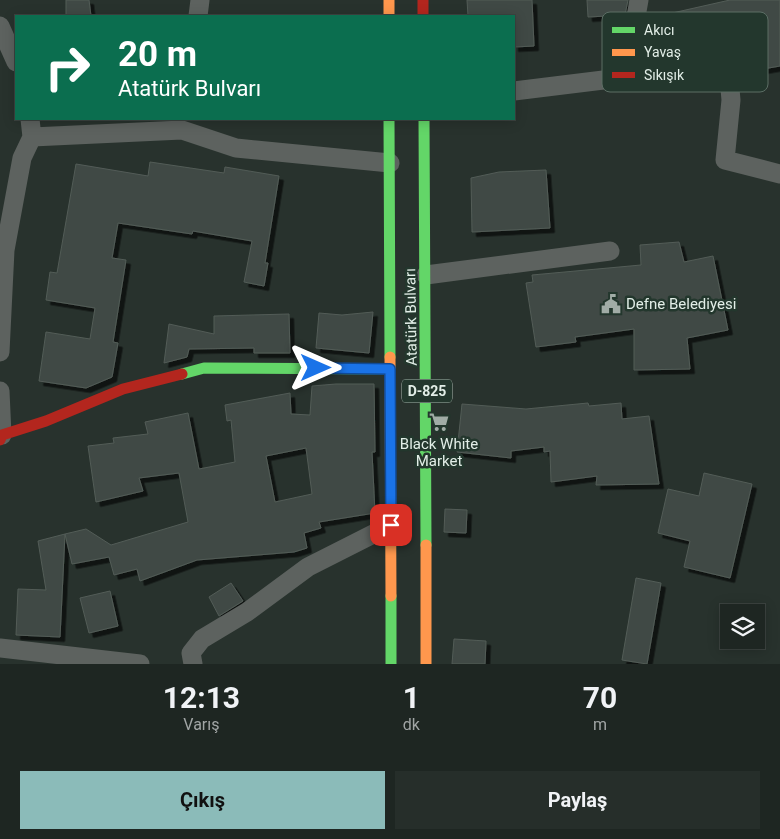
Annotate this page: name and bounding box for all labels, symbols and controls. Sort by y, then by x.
legend [602,12,768,92]
text: Akıcı [644,22,675,38]
text: 20 m [118,34,197,75]
icon: right [35,35,100,100]
text: Yavaş [644,44,681,60]
text: Sıkışık [644,67,685,83]
text: Atatürk Bulvarı [118,76,261,101]
street label: Atatürk Bulvarı [401,268,421,366]
public building icon: Defne Belediyesi [600,293,622,315]
place label: Defne Belediyesi [626,295,736,313]
position arrow [289,341,341,393]
road number: D-825 [402,380,452,402]
supermarket icon: Black White Market [428,411,450,433]
place label: Black White Market [400,435,478,470]
pin [370,504,412,546]
icon: arrive [377,511,405,539]
map controls [720,604,765,649]
button: layers [720,604,765,649]
text: 12:13 [163,680,240,715]
text: 1 [403,680,420,715]
text: 70 [583,680,617,715]
text: Varış [183,715,219,734]
text: dk [403,715,420,734]
text: m [593,715,607,734]
button: Çıkış [20,771,385,829]
button: Paylaş [395,771,760,829]

